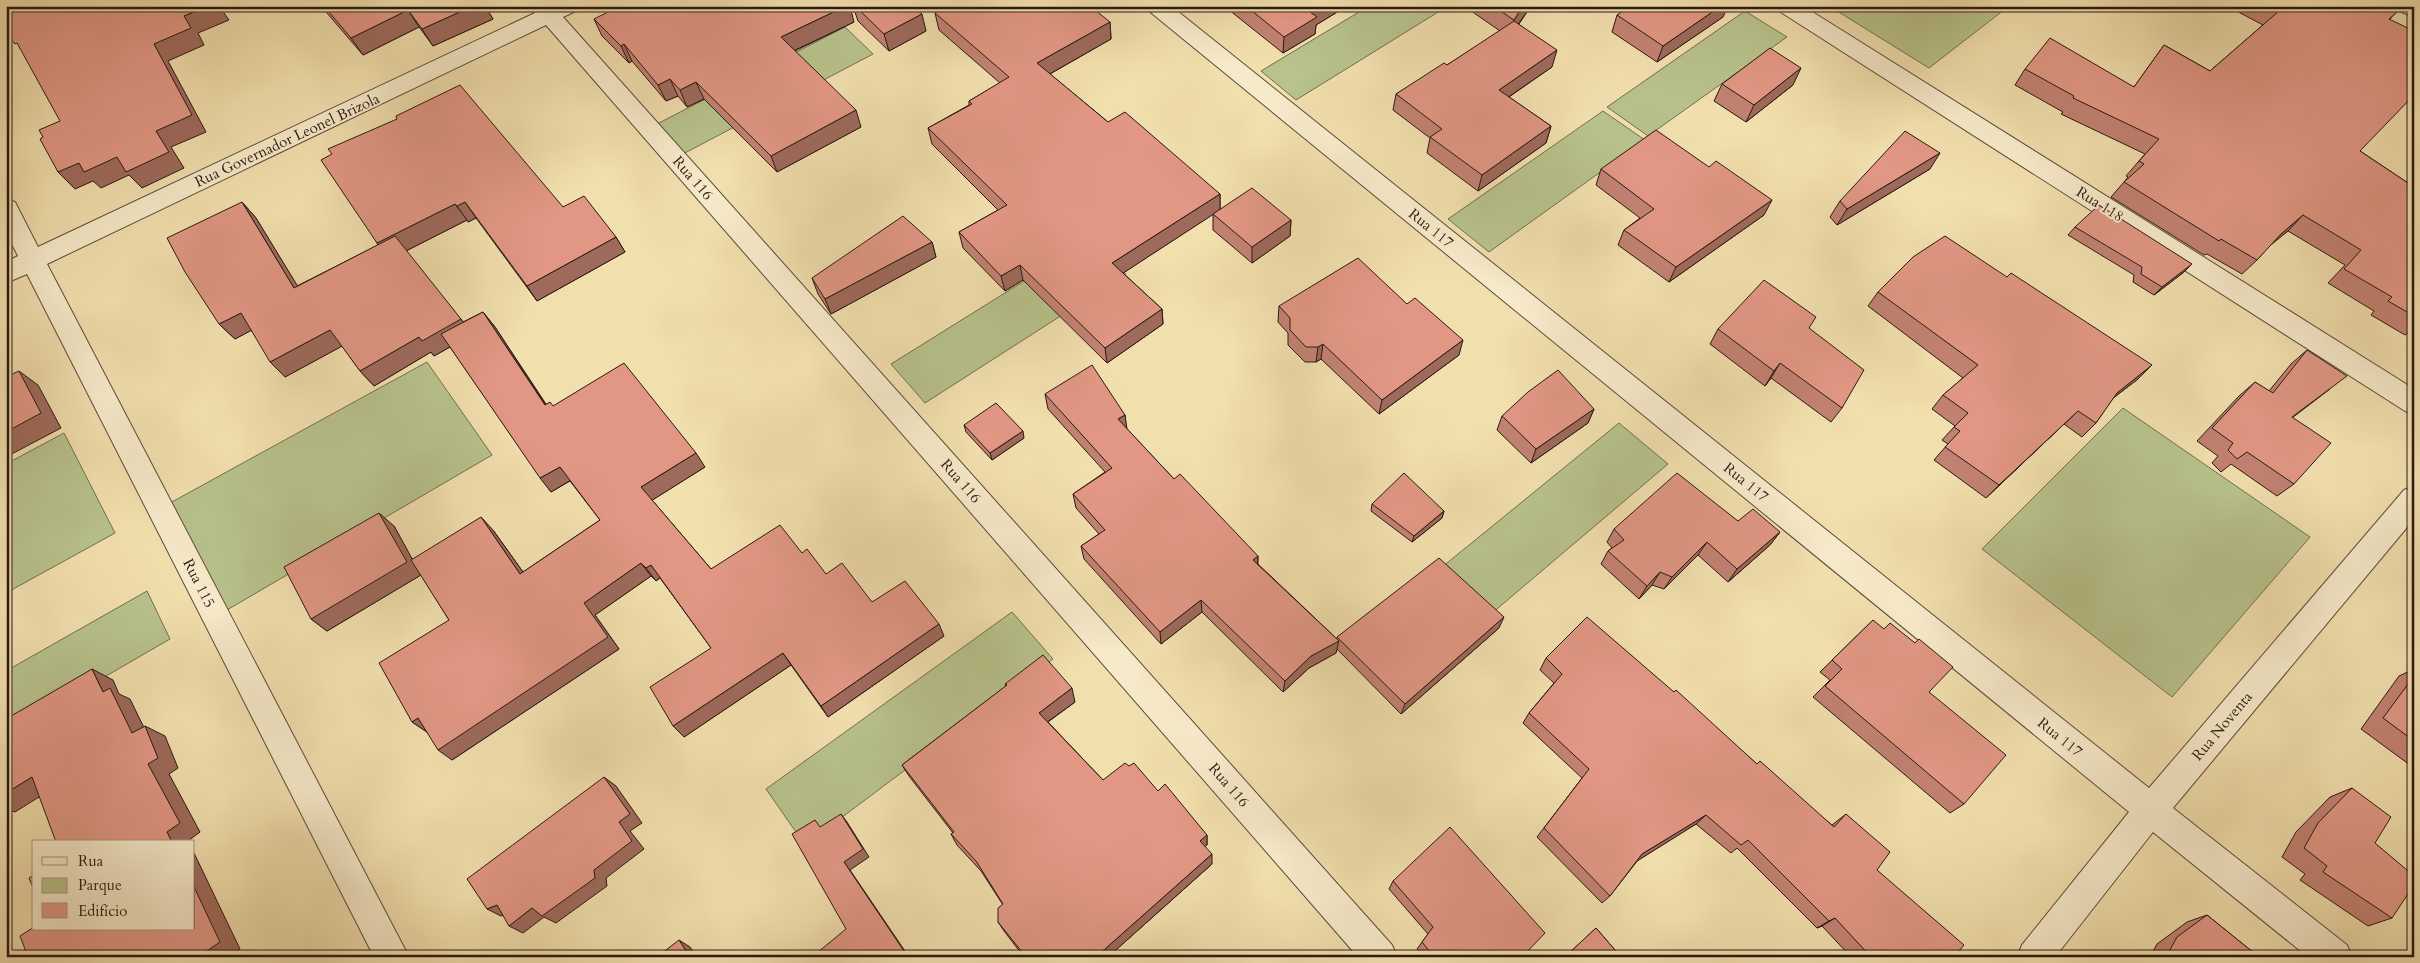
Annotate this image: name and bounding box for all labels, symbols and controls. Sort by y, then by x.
street label: Rua Governador Leonel Brizola [191,88,383,192]
street label: Rua 116 [668,152,718,204]
street label: Rua 118 [2073,182,2127,226]
street label: Rua 117 [1404,204,1458,252]
street label: Rua 116 [936,455,986,507]
street label: Rua 117 [1719,458,1773,506]
street label: Rua 115 [178,555,220,611]
street label: Rua Noventa [2187,687,2257,765]
street label: Rua 117 [2033,713,2087,761]
street label: Rua 116 [1204,759,1254,811]
legend [32,840,195,930]
text: Rua [78,851,104,871]
text: Parque [78,875,122,895]
text: Edifício [78,901,127,921]

